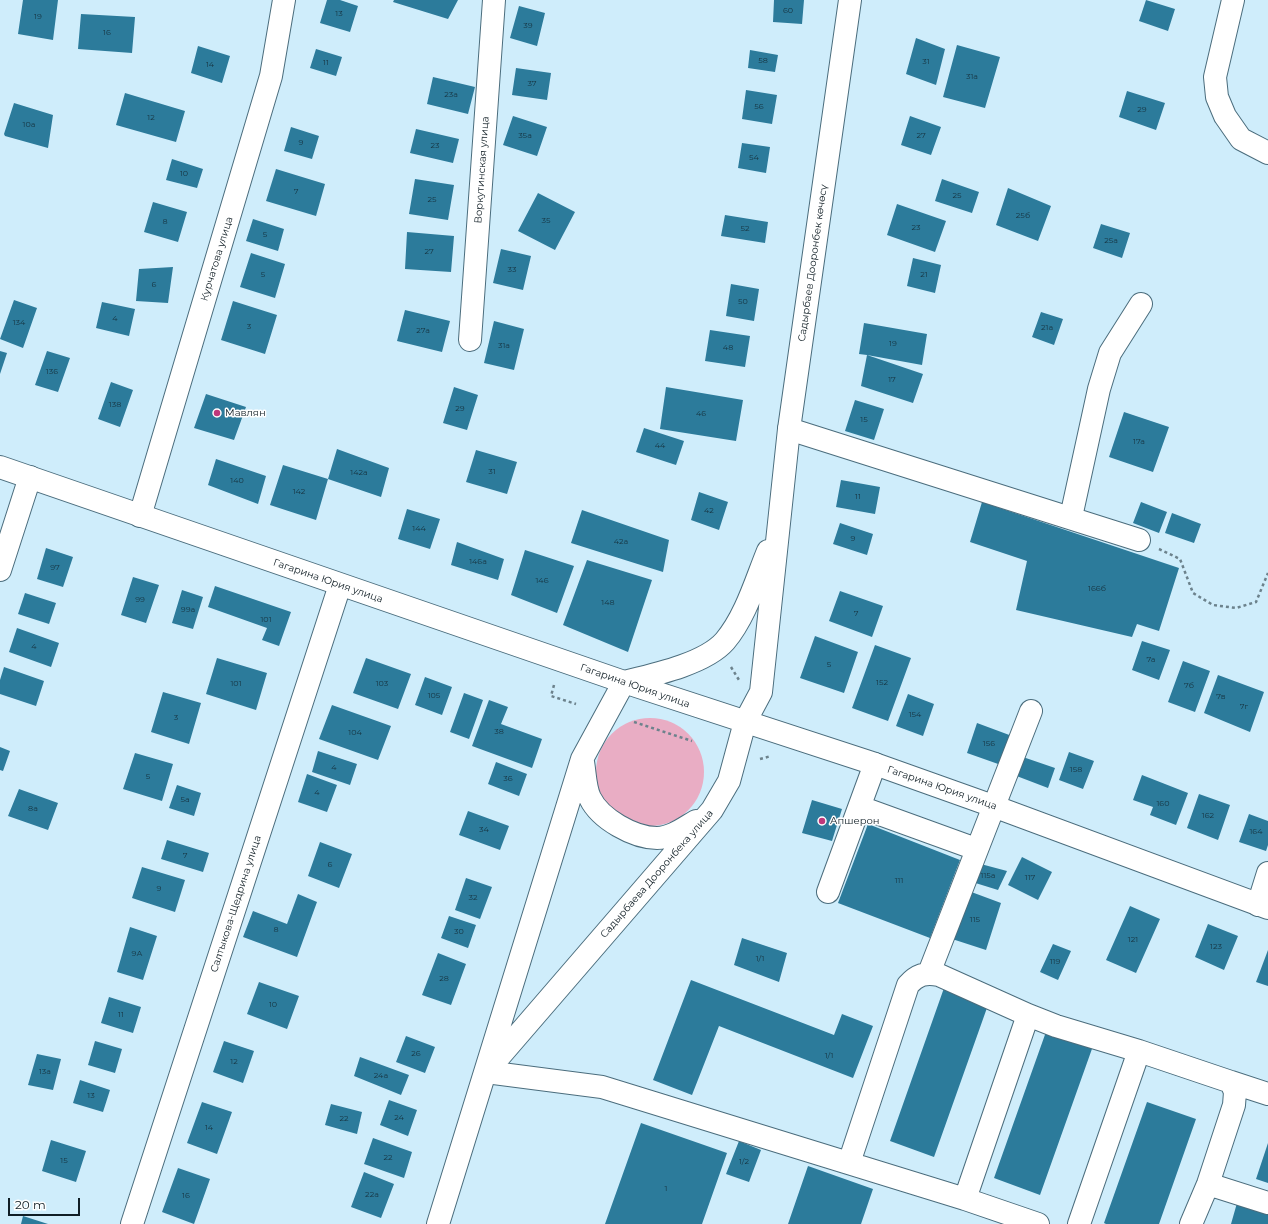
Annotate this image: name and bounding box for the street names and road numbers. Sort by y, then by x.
street label: Воркутинская улица [472,116,492,224]
street label: Садырбаев Дооронбек көчөсү [796,184,830,342]
street label: Курчатова улица [198,215,236,303]
street label: Гагарина Юрия улица [272,557,384,605]
street label: Гагарина Юрия улица [579,662,691,710]
street label: Гагарина Юрия улица [886,764,998,812]
street label: Садырбаева Дооронбека улица [598,807,716,941]
street label: Салтыкова-Щедрина улица [208,834,264,974]

